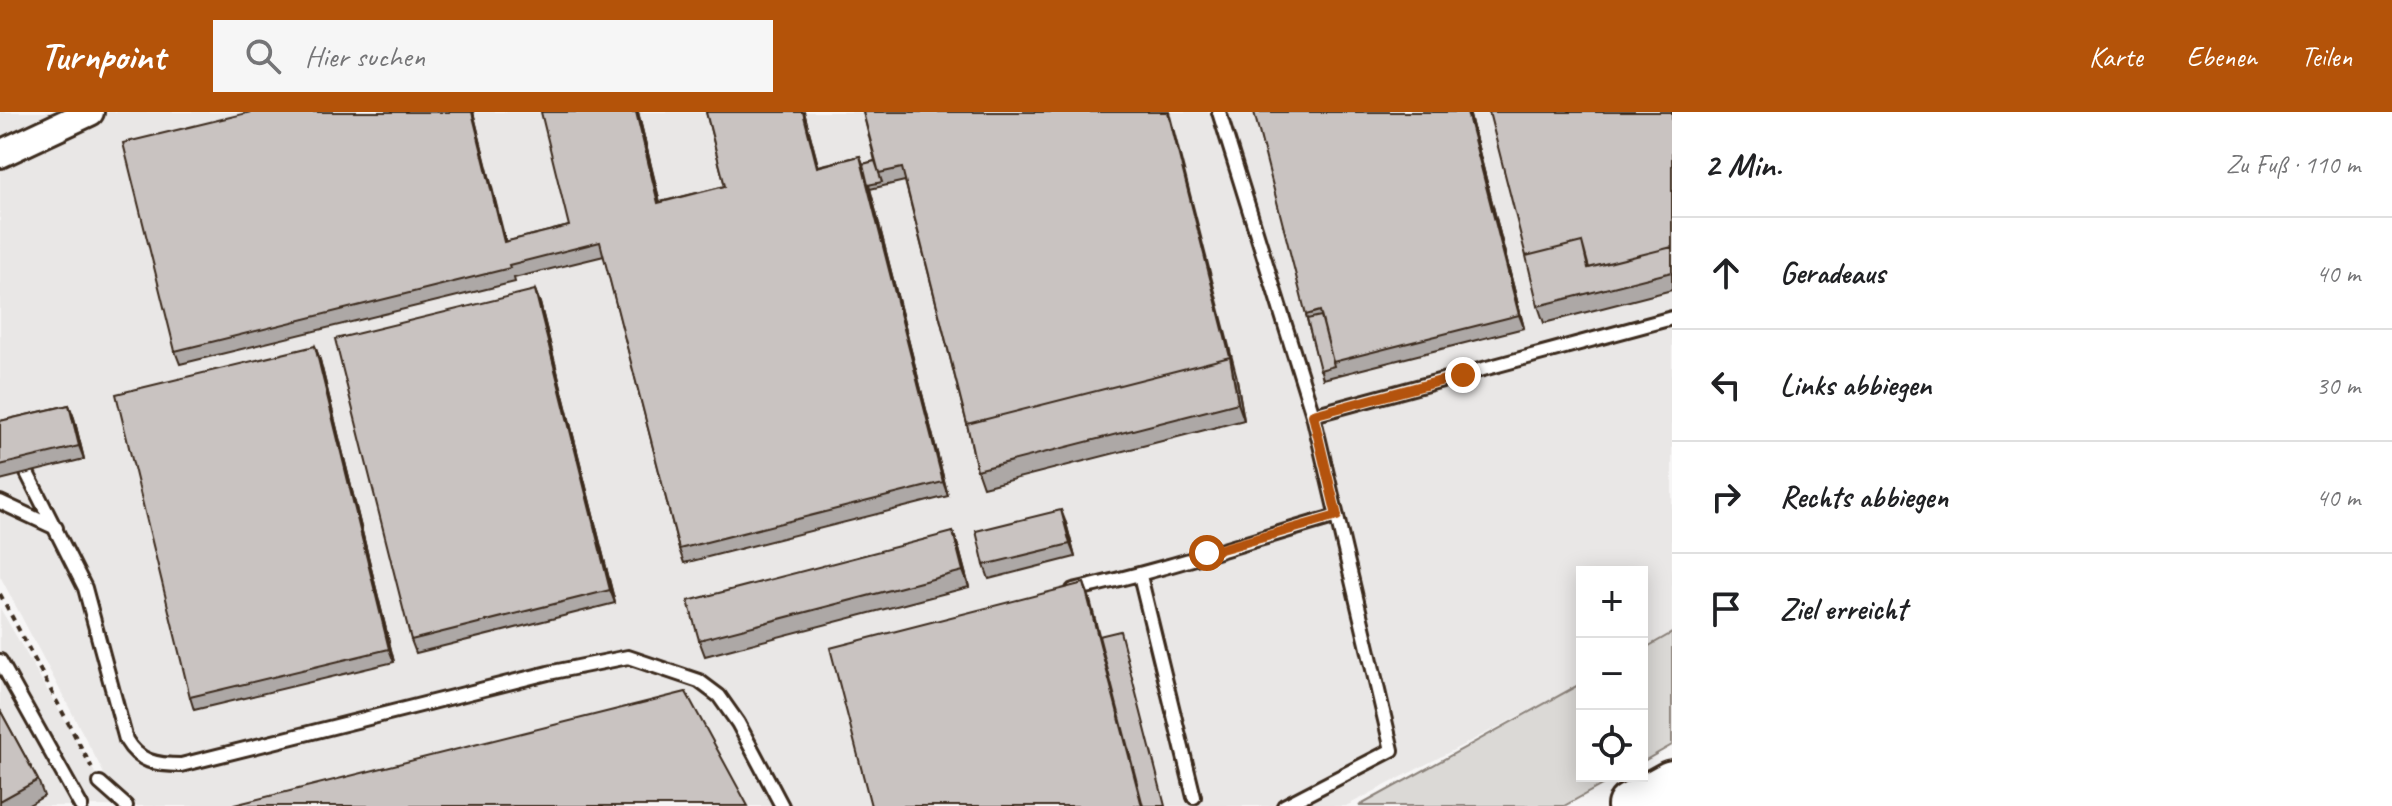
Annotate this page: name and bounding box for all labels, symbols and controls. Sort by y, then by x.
search box [213,20,773,92]
text: Turnpoint [40,33,165,80]
icon: search [241,34,285,78]
text: Hier suchen [305,37,425,75]
text: Karte [2089,39,2143,74]
text: Ebenen [2187,39,2257,74]
text: Teilen [2301,39,2352,74]
text: 2 Min. [1704,143,1782,186]
text: Zu Fuß · 110 m [2226,148,2360,181]
icon: ahead [1704,251,1748,295]
text: Geradeaus [1780,254,1885,292]
text: 40 m [2316,257,2360,290]
route end [1445,357,1481,393]
icon: left [1704,363,1748,407]
text: Links abbiegen [1780,366,1931,404]
text: 30 m [2316,369,2360,402]
icon: right [1704,475,1748,519]
text: Rechts abbiegen [1780,478,1948,516]
text: 40 m [2316,481,2360,514]
route start [1189,535,1225,571]
map controls [1576,566,1648,782]
button: + [1576,566,1648,638]
icon: arrive [1704,587,1748,631]
text: Ziel erreicht [1780,590,1906,628]
button: − [1576,638,1648,710]
button: locate [1576,710,1648,782]

